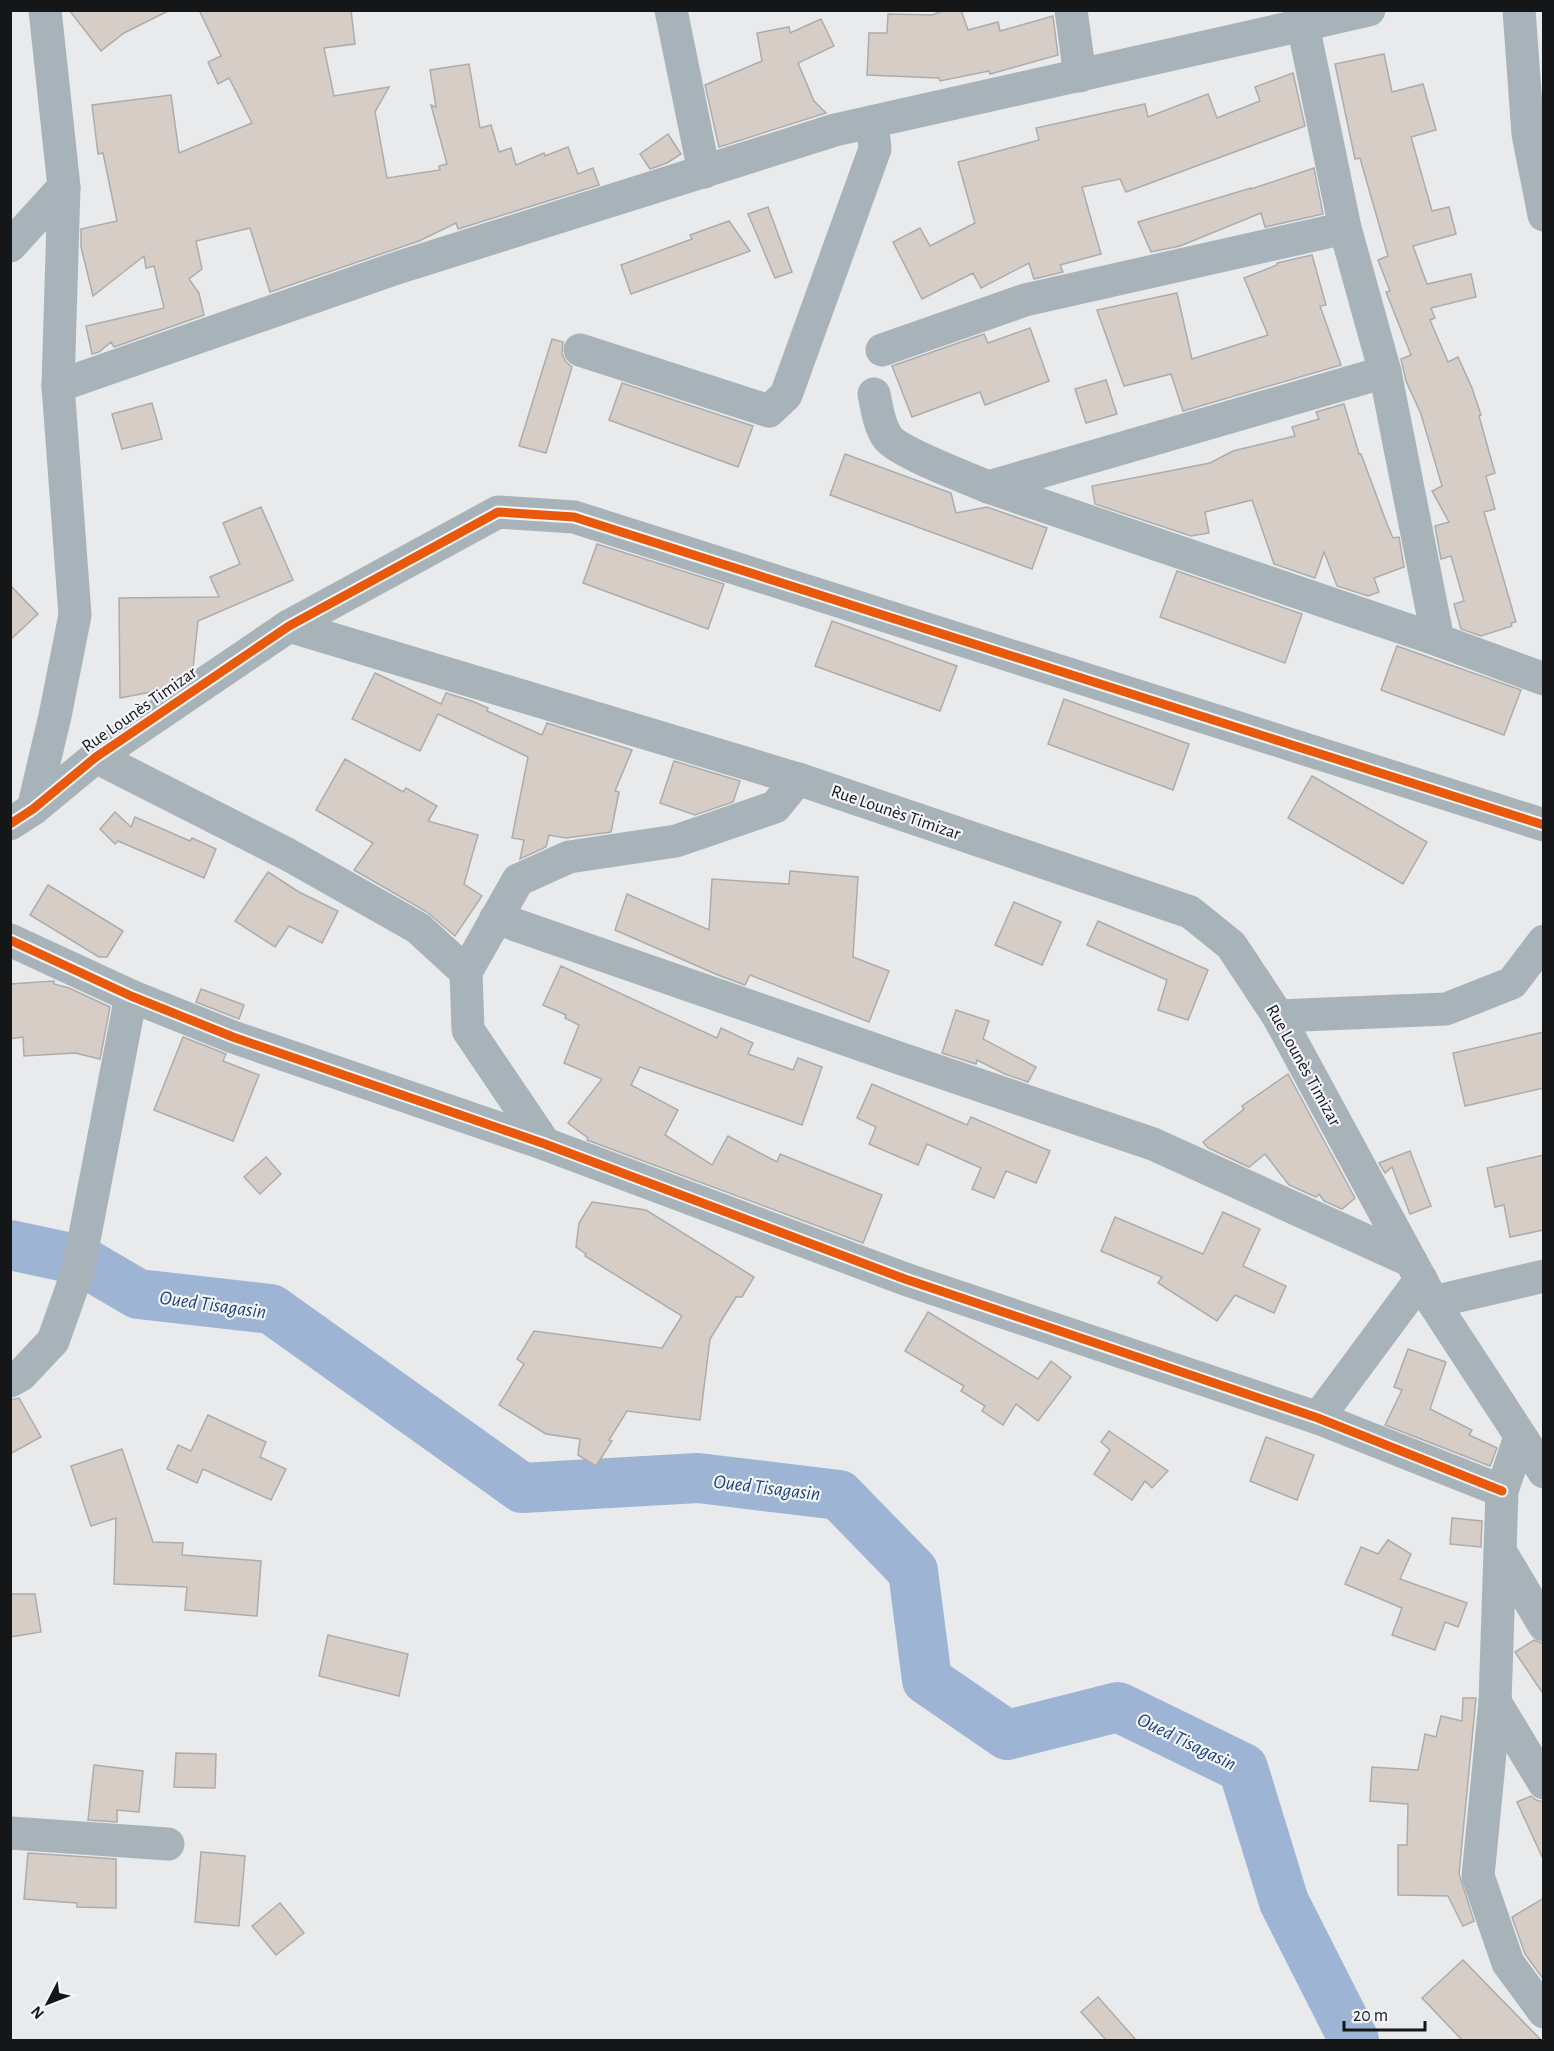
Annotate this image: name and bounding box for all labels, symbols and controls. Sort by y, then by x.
street label: Rue Lounès Timizar [79,663,200,756]
street label: Rue Lounès Timizar [829,782,963,844]
street label: Rue Lounès Timizar [1262,1002,1344,1129]
water label: Oued Tisagasin [158,1288,267,1322]
water label: Oued Tisagasin [712,1472,821,1504]
water label: Oued Tisagasin [1134,1709,1239,1774]
north arrow [18,1973,78,2033]
scale bar [1344,1994,1425,2032]
text: N [28,2003,47,2022]
text: 20 m [1353,2007,1388,2025]

